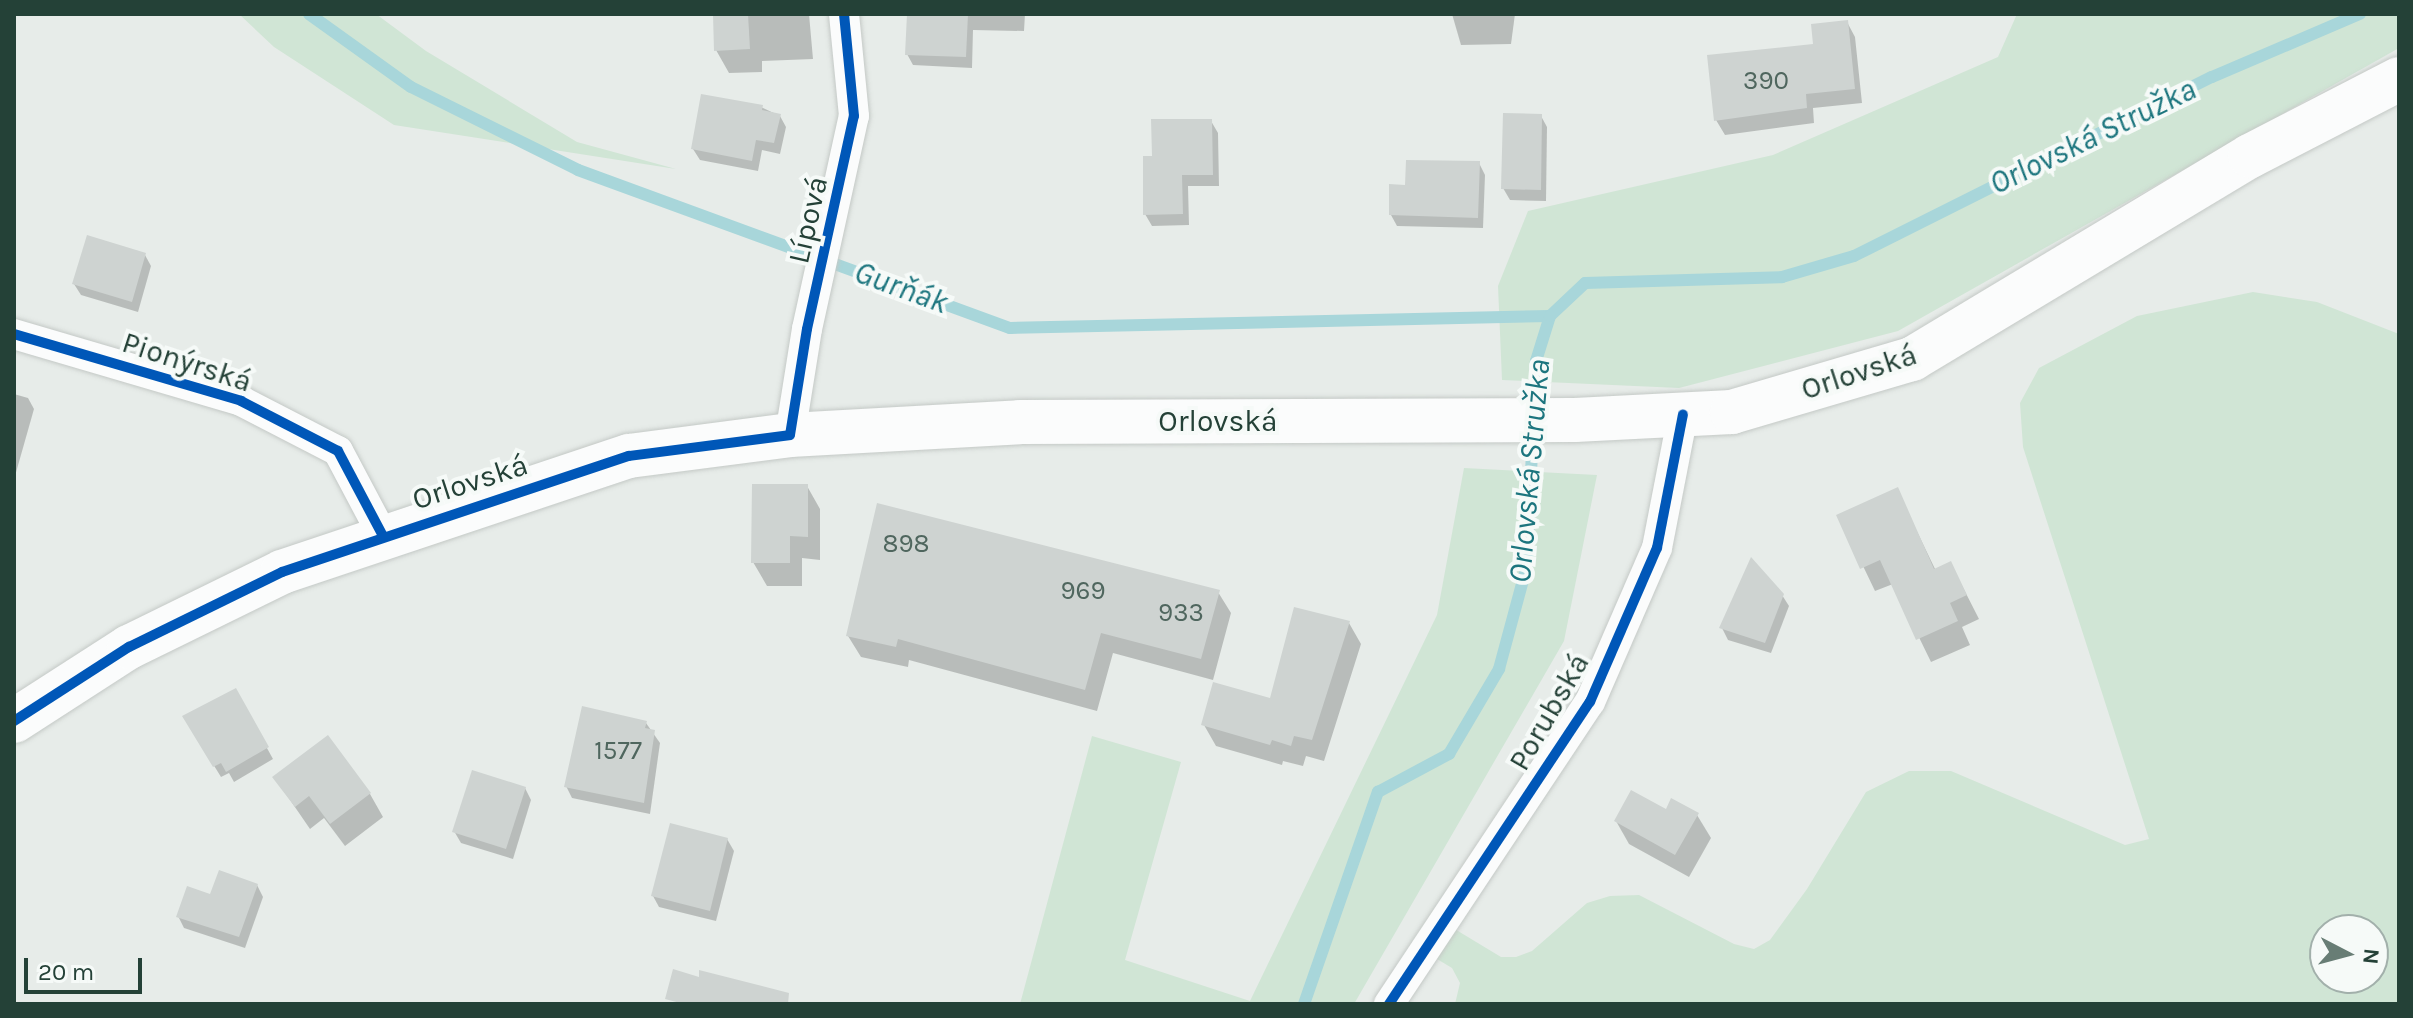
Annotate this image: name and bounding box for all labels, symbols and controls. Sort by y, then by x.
house number: 390 [1743,65,1789,97]
water label: Orlovská Stružka [1984,70,2202,204]
street label: Lípová [781,173,835,267]
water label: Gurňák [849,253,953,323]
street label: Pionýrská [118,324,256,400]
street label: Orlovská [1797,336,1921,408]
water label: Orlovská Stružka [1501,357,1559,585]
street label: Orlovská [1158,403,1278,439]
street label: Orlovská [408,446,532,518]
house number: 898 [882,528,930,560]
house number: 969 [1060,575,1106,607]
house number: 933 [1158,597,1204,629]
street label: Porubská [1501,647,1597,777]
house number: 1577 [594,735,642,767]
north arrow [2309,914,2389,994]
scale bar [28,942,146,992]
text: N [2357,947,2385,966]
text: 20 m [38,958,94,986]

